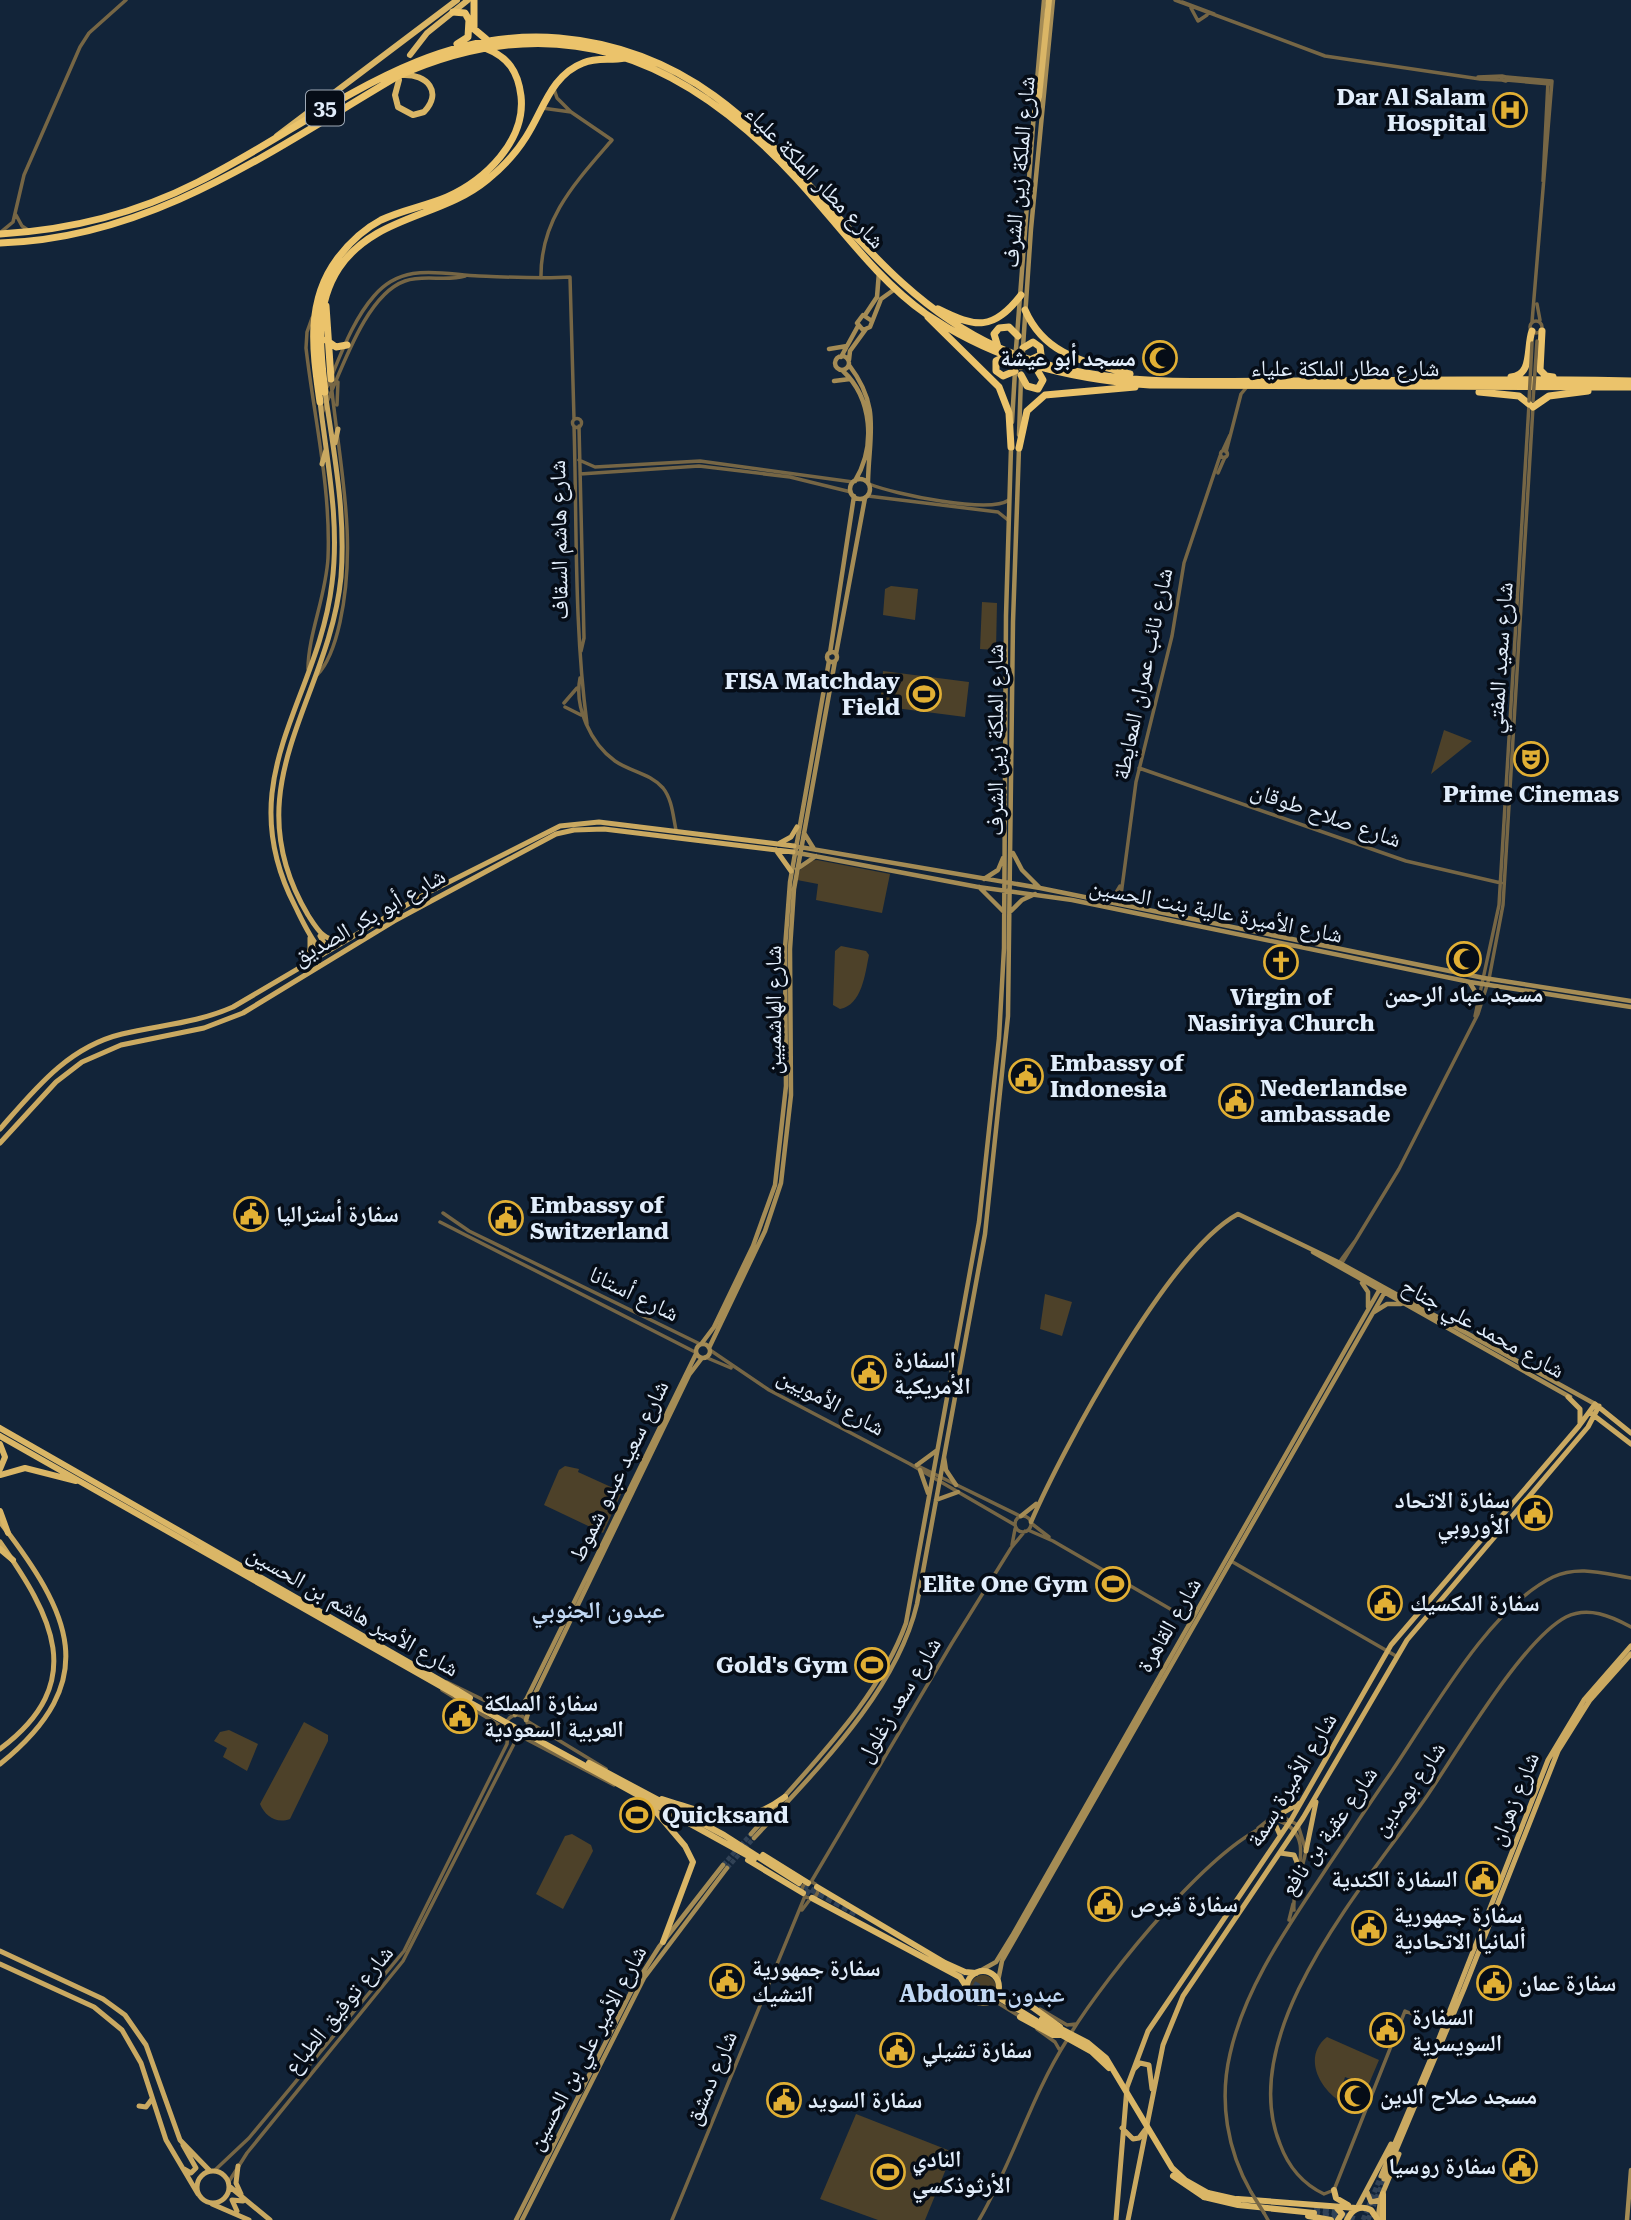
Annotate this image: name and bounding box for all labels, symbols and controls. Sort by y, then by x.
street label: شارع الملكة زين الشرف [997,75,1042,269]
place label: Dar Al Salam Hospital [1336,84,1486,137]
road number: 35 [306,90,344,126]
hospital icon: Dar Al Salam Hospital [1491,91,1529,129]
street label: شارع مطار الملكة علياء [739,100,890,255]
mosque icon: مسجد أبو عيشة [1141,339,1179,377]
place label: مسجد أبو عيشة [1000,342,1136,372]
street label: شارع مطار الملكة علياء [1251,355,1439,383]
street label: شارع هاشم السقاف [544,460,576,620]
street label: شارع نائب عمران المعايطة [1107,566,1180,783]
street label: شارع سعيد المفتي [1481,581,1524,735]
street label: شارع الملكة زين الشرف [982,644,1010,836]
place label: FISA Matchday Field [724,668,900,721]
sports icon: FISA Matchday Field [905,675,943,713]
theatre icon: Prime Cinemas [1512,740,1550,778]
street label: شارع صلاح طوقان [1247,777,1405,854]
place label: Prime Cinemas [1443,781,1619,808]
street label: شارع أبو بكر الصديق [288,862,451,972]
street label: شارع الأميرة عالية بنت الحسين [1087,873,1345,950]
mosque icon: مسجد عباد الرحمن [1445,940,1483,978]
church icon: Virgin of Nasiriya Church [1262,943,1300,981]
street label: شارع الهاشميين [760,945,788,1075]
place label: مسجد عباد الرحمن [1385,981,1543,1008]
place label: Virgin of Nasiriya Church [1188,984,1375,1037]
place label: Embassy of Indonesia [1050,1050,1185,1103]
public building icon: Embassy of Indonesia [1007,1057,1045,1095]
place label: Nederlandse ambassade [1260,1075,1407,1128]
public building icon: Nederlandse ambassade [1217,1082,1255,1120]
place label: Embassy of Switzerland [530,1192,669,1245]
public building icon: سفارة أستراليا [232,1195,270,1233]
place label: سفارة أستراليا [276,1198,399,1228]
public building icon: Embassy of Switzerland [487,1199,525,1237]
street label: شارع أستانا [584,1260,684,1328]
street label: شارع محمد علي جناح [1394,1272,1569,1388]
place label: السفارة الأمريكية [894,1347,971,1400]
public building icon: السفارة الأمريكية [850,1354,888,1392]
street label: شارع الأمويين [772,1362,889,1442]
street label: شارع سعيد عبدو شموط [563,1376,675,1566]
place label: سفارة الاتحاد الأوروبي [1395,1487,1510,1544]
public building icon: سفارة الاتحاد الأوروبي [1516,1494,1554,1532]
street label: شارع الأمير هاشم بن الحسين [241,1539,464,1684]
sports icon: Elite One Gym [1094,1565,1132,1603]
place label: Elite One Gym [922,1571,1088,1598]
street label: شارع القاهرة [1131,1573,1208,1678]
public building icon: سفارة المكسيك [1366,1584,1404,1622]
place label: سفارة المكسيك [1410,1590,1540,1617]
district label: عبدون الجنوبي [531,1596,665,1629]
street label: شارع سعد زغلول [851,1632,948,1768]
sports icon: Gold's Gym [853,1646,891,1684]
place label: Gold's Gym [716,1652,848,1679]
place label: سفارة المملكة العربية السعودية [484,1690,624,1743]
public building icon: سفارة المملكة العربية السعودية [441,1697,479,1735]
street label: شارع الأميرة بسمة [1241,1708,1343,1852]
street label: شارع بومدين [1367,1736,1452,1842]
street label: شارع زهران [1483,1748,1546,1850]
street label: شارع عقبة بن نافع [1275,1761,1384,1901]
sports icon: Quicksand [618,1796,656,1834]
place label: Quicksand [662,1802,789,1829]
public building icon: السفارة الكندية [1464,1860,1502,1898]
place label: السفارة الكندية [1331,1866,1458,1893]
public building icon: سفارة قبرص [1086,1885,1124,1923]
place label: سفارة قبرص [1130,1891,1238,1918]
place label: سفارة جمهورية ألمانيا الاتحادية [1394,1902,1526,1955]
public building icon: سفارة جمهورية ألمانيا الاتحادية [1350,1909,1388,1947]
street label: شارع توفيق الطباع [279,1940,400,2081]
street label: شارع الأمير علي بن الحسين [522,1941,657,2157]
place label: سفارة جمهورية التشيك [752,1955,881,2008]
public building icon: سفارة جمهورية التشيك [708,1962,746,2000]
public building icon: سفارة عمان [1475,1964,1513,2002]
place label: سفارة عمان [1518,1970,1616,1997]
district label: Abdoun-عبدون [899,1980,1065,2008]
place label: السفارة السويسرية [1412,2004,1502,2057]
public building icon: السفارة السويسرية [1368,2011,1406,2049]
street label: شارع دمشق [679,2027,744,2129]
public building icon: سفارة تشيلي [878,2031,916,2069]
place label: سفارة تشيلي [922,2037,1032,2068]
mosque icon: مسجد صلاح الدين [1336,2077,1374,2115]
public building icon: سفارة السويد [765,2081,803,2119]
place label: مسجد صلاح الدين [1380,2083,1537,2111]
place label: سفارة السويد [808,2087,922,2114]
place label: النادي الأرثوذكسي [912,2146,1011,2203]
public building icon: سفارة روسيا [1501,2147,1539,2185]
sports icon: النادي الأرثوذكسي [869,2153,907,2191]
place label: سفارة روسيا [1388,2153,1496,2180]

